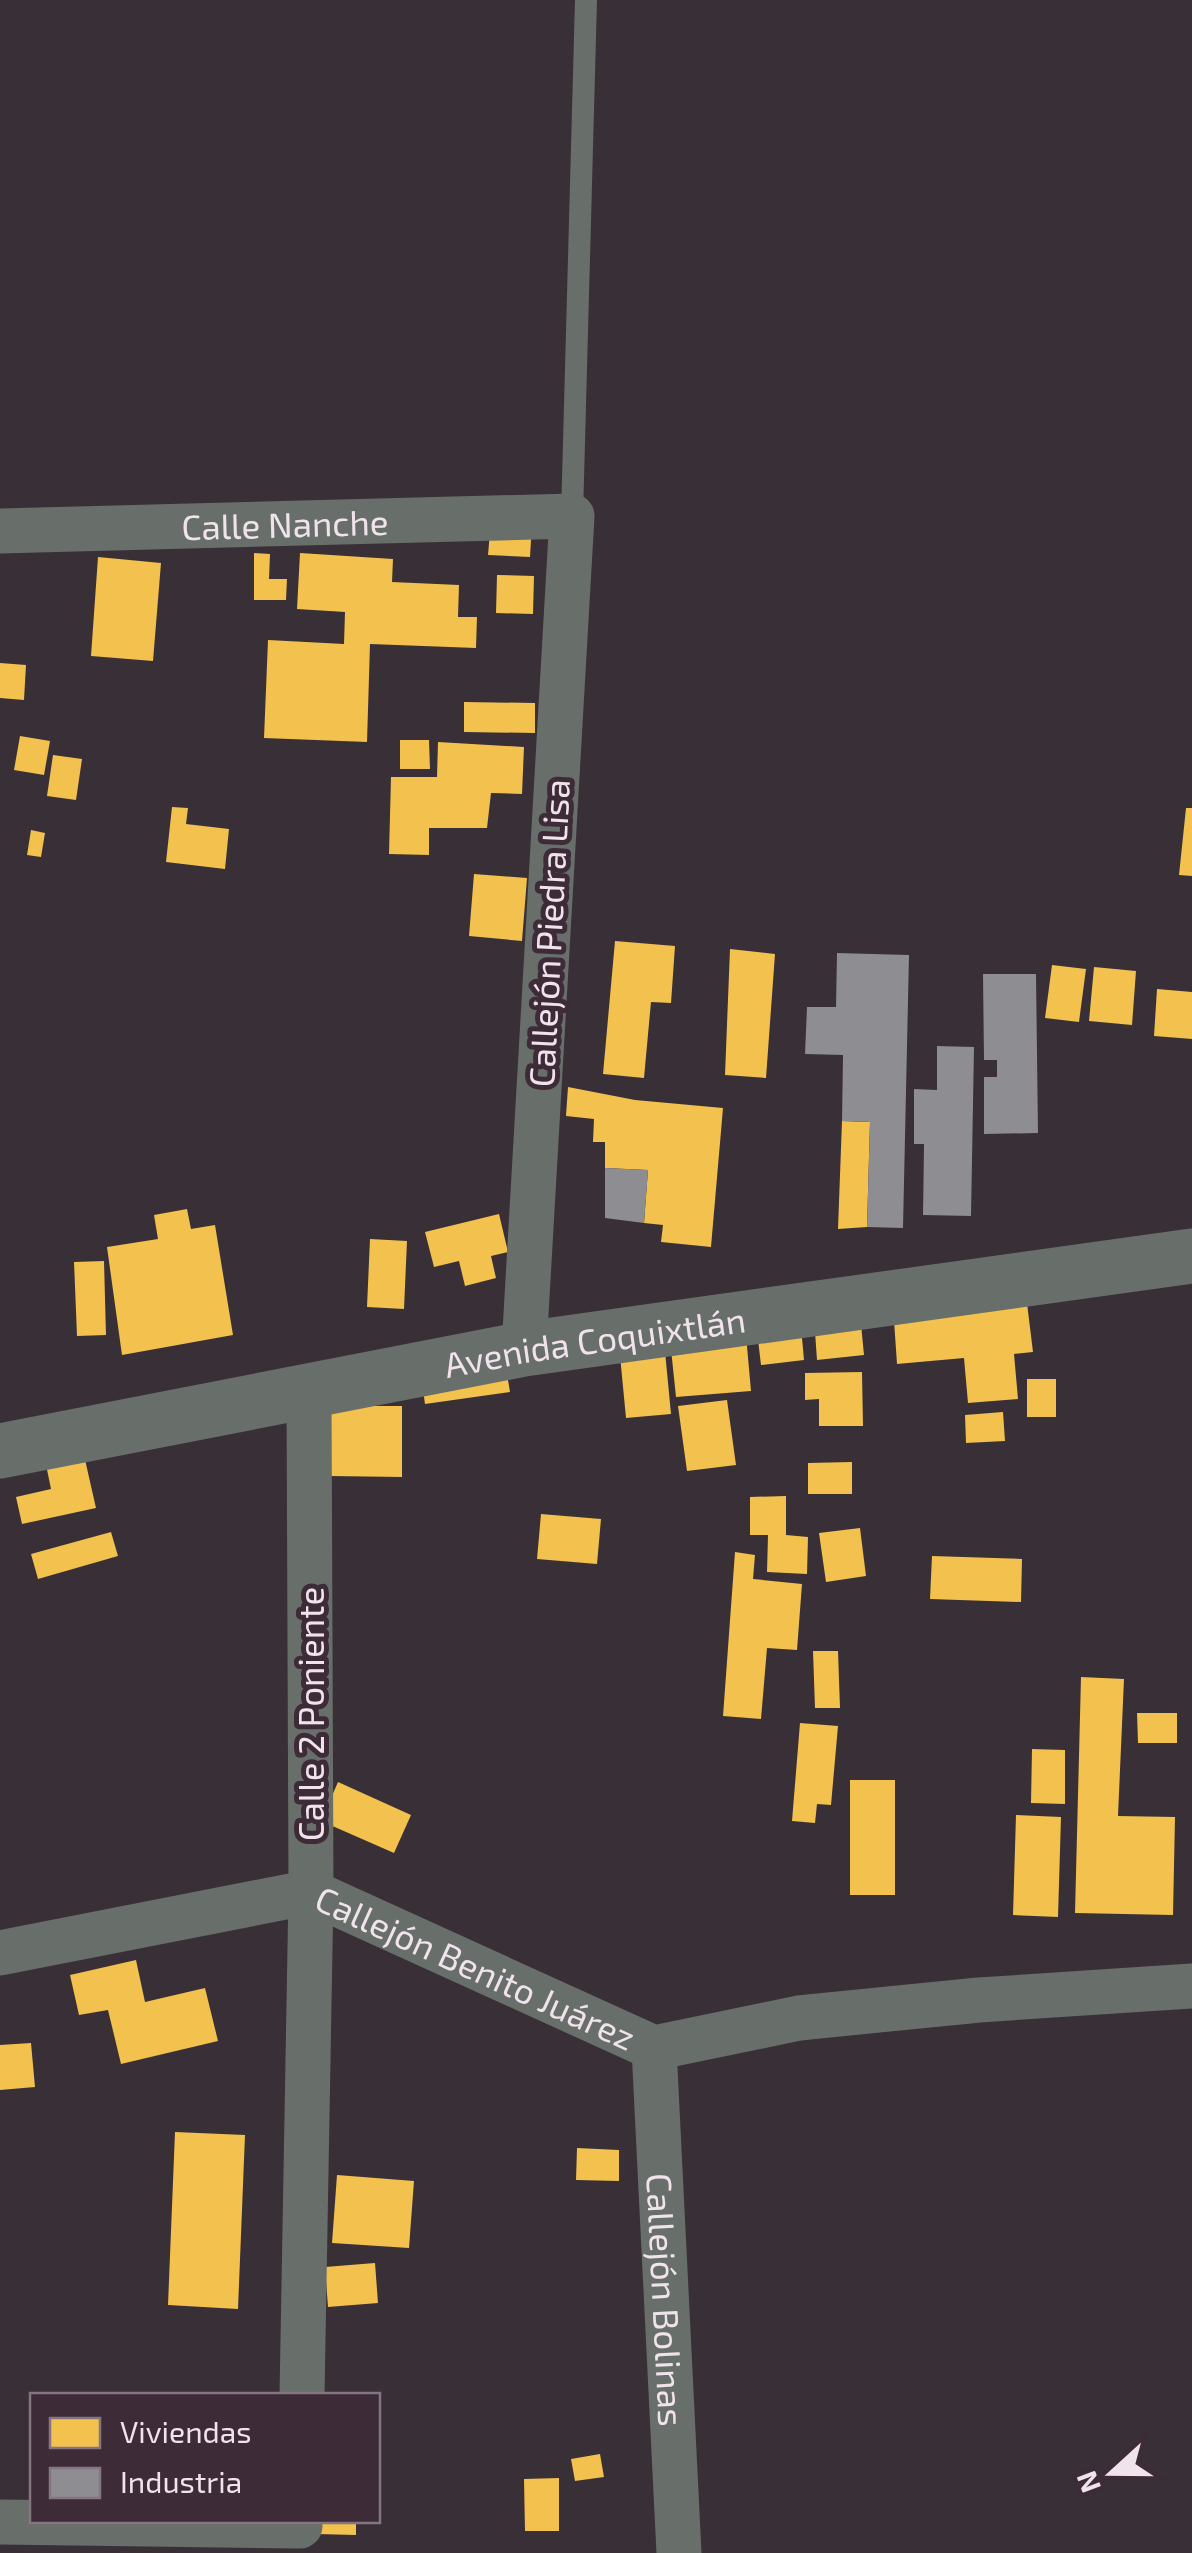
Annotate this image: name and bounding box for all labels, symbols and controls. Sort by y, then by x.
street label: Calle Nanche [181,500,389,547]
street label: Callejón Piedra Lisa [519,778,577,1088]
street label: Avenida Coquixtlán [440,1297,748,1385]
street label: Calle 2 Poniente [289,1587,331,1841]
street label: Callejón Benito Juárez [309,1876,642,2058]
street label: Callejón Bolinas [639,2172,694,2427]
legend [30,2393,380,2523]
text: Viviendas [120,2413,252,2449]
north arrow [1062,2423,1162,2523]
text: Industria [120,2463,242,2499]
text: N [1068,2467,1107,2498]

